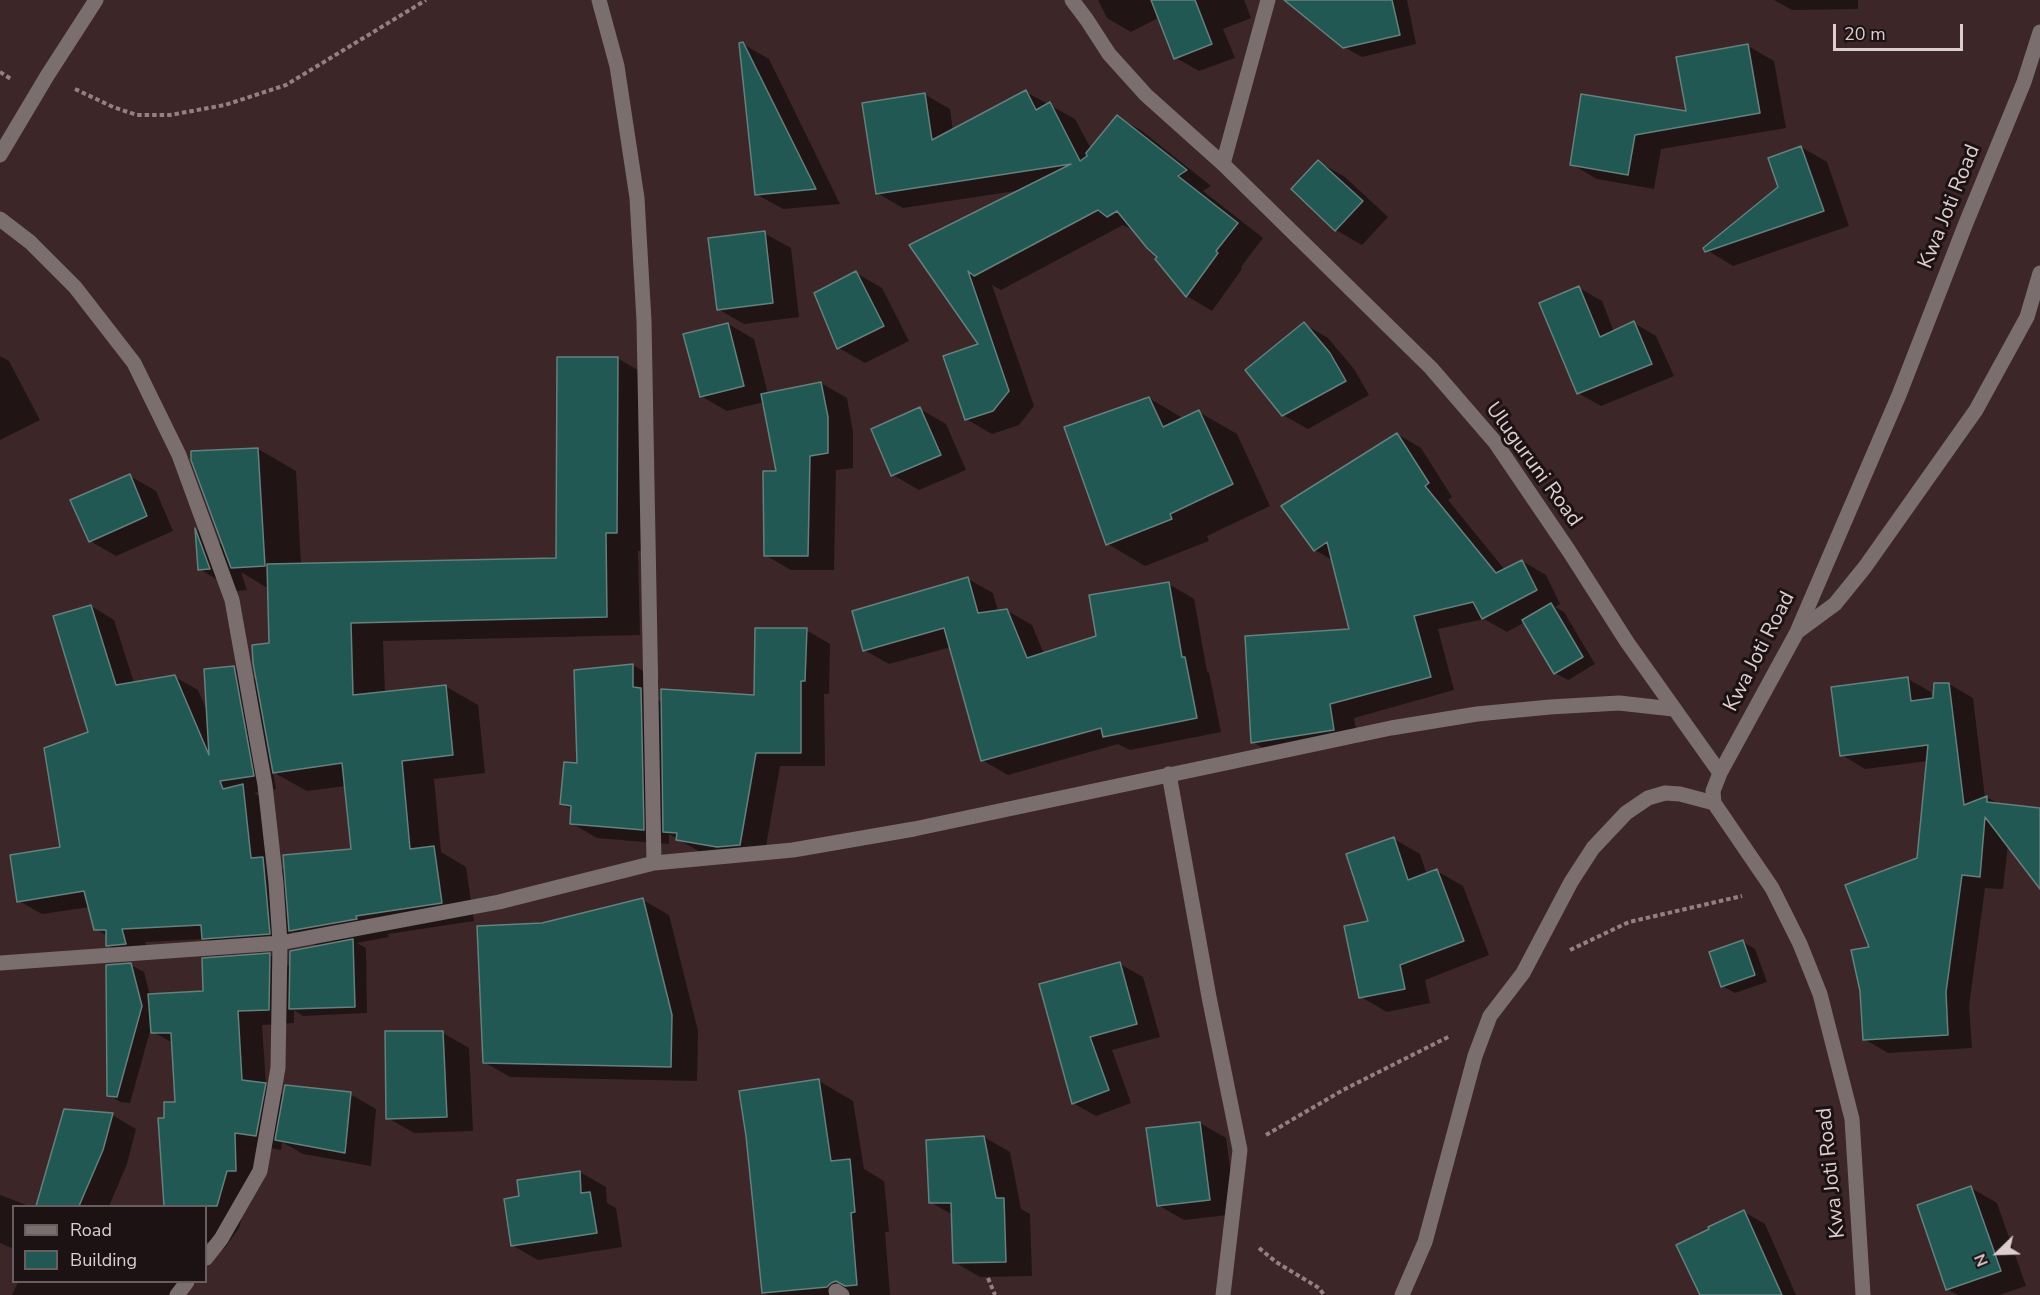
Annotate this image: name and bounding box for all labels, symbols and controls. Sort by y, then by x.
scale bar [1836,12,1966,50]
text: 20 m [1844,22,1886,46]
street label: Kwa Joti Road [1914,141,1986,273]
street label: Uluguruni Road [1479,398,1587,532]
street label: Kwa Joti Road [1719,588,1801,716]
street label: Kwa Joti Road [1813,1106,1851,1240]
legend [12,1205,207,1283]
text: Road [70,1218,112,1242]
north arrow [1968,1223,2028,1283]
text: Building [70,1248,137,1272]
text: N [1969,1250,1994,1270]

